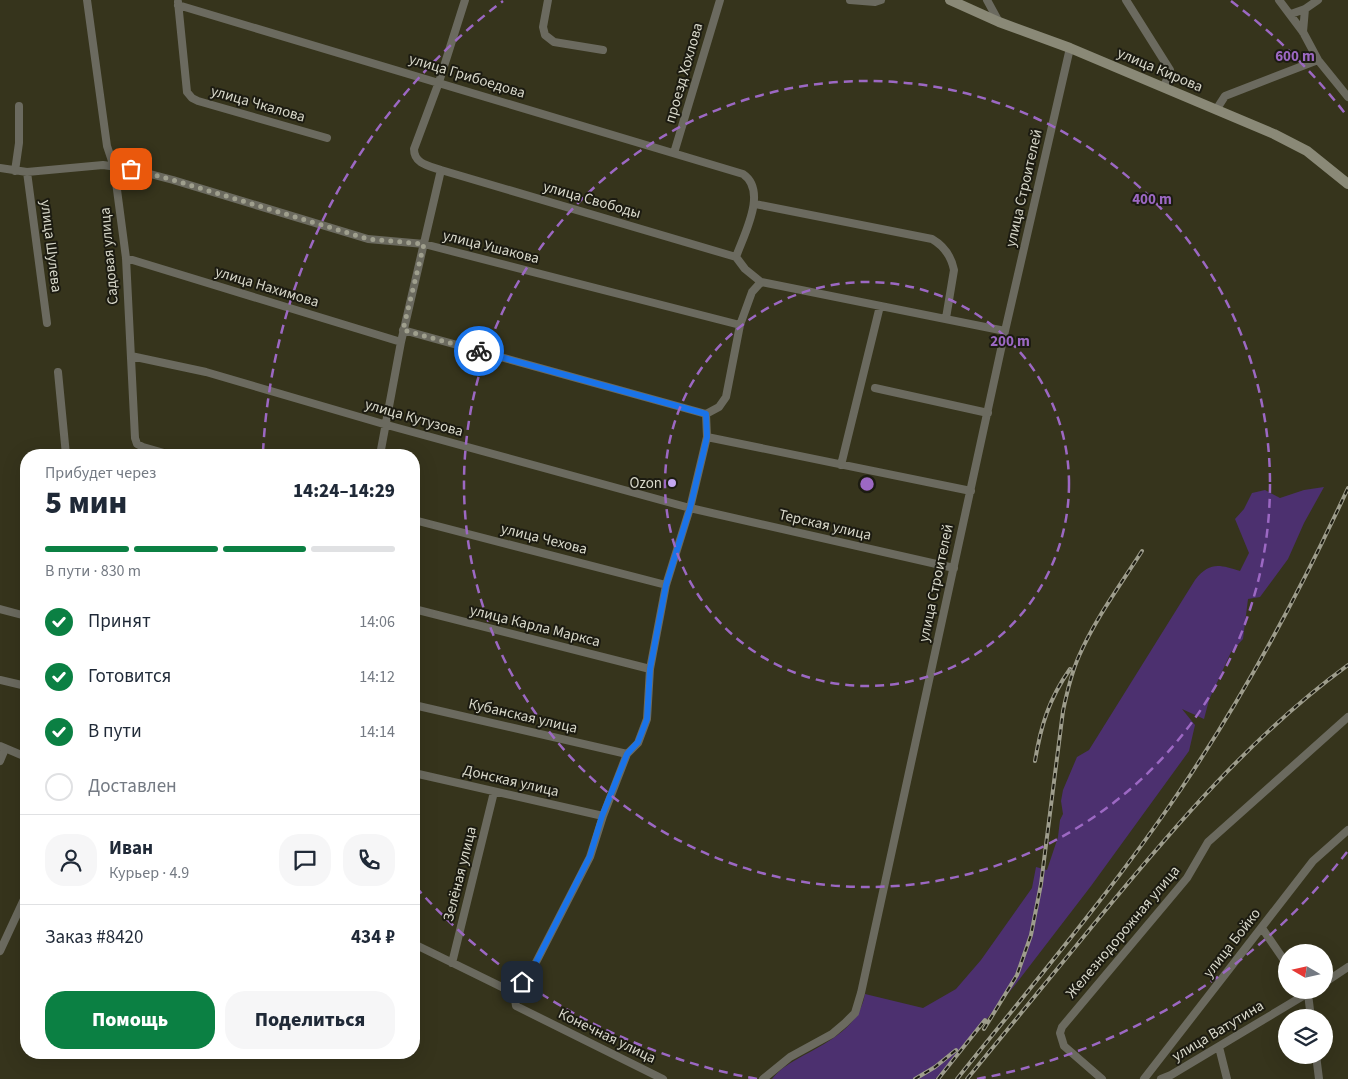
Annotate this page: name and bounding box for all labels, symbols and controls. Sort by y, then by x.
street label: проезд Хохлова [660,20,708,126]
street label: улица Кирова [1114,43,1206,97]
text: 600 m [1275,46,1315,67]
street label: улица Грибоедова [406,48,528,104]
street label: улица Чкалова [208,80,308,128]
street label: улица Строителей [1000,127,1048,249]
pin [110,148,152,190]
icon: bag [117,155,145,183]
street label: улица Свободы [541,176,643,224]
text: 400 m [1132,189,1172,210]
street label: улица Шулева [35,199,67,293]
street label: Садовая улица [94,207,124,305]
street label: улица Ушакова [440,225,542,269]
street label: улица Нахимова [212,261,322,313]
courier [454,326,504,376]
text: 200 m [990,331,1030,352]
icon: bike [465,337,493,365]
street label: улица Кутузова [362,394,466,442]
text: Прибудет через [45,462,156,484]
place label: Ozon [630,473,662,494]
centre of rings [858,475,876,493]
marker: Ozon [666,477,678,489]
text: 14:24–14:29 [293,478,395,505]
text: 5 мин [45,480,127,526]
street label: Терская улица [777,504,873,546]
street label: улица Чехова [499,518,589,560]
street label: улица Строителей [913,522,959,644]
text: В пути · 830 m [45,560,141,582]
street label: улица Карла Маркса [468,600,602,652]
icon: check [45,608,73,636]
text: Принят [88,608,151,635]
text: 14:06 [359,611,395,633]
icon: check [45,663,73,691]
text: Готовится [88,663,171,690]
text: 14:12 [359,666,395,688]
street label: Кубанская улица [466,693,580,739]
icon: check [45,718,73,746]
text: В пути [88,718,142,745]
text: 14:14 [359,721,395,743]
street label: Донская улица [461,760,561,802]
text: Доставлен [88,773,177,800]
street label: Зелёная улица [438,824,482,924]
button: person [45,834,97,886]
button: chat [279,834,331,886]
button: phone [343,834,395,886]
text: Иван [109,835,153,862]
street label: Железнодорожная улица [1061,861,1185,1003]
text: Курьер · 4.9 [109,862,189,884]
street label: улица Бойко [1198,904,1266,982]
text: Заказ #8420 [45,924,144,951]
text: 434 ₽ [351,924,395,951]
north arrow [1278,944,1332,999]
map controls [1278,944,1333,1064]
pin [501,961,543,1003]
icon: home [508,968,536,996]
button: Помощь [45,991,215,1049]
button: Поделиться [225,991,395,1049]
street label: улица Ватутина [1168,995,1268,1067]
street label: Конечная улица [555,1003,659,1069]
button: layers [1278,1009,1333,1064]

